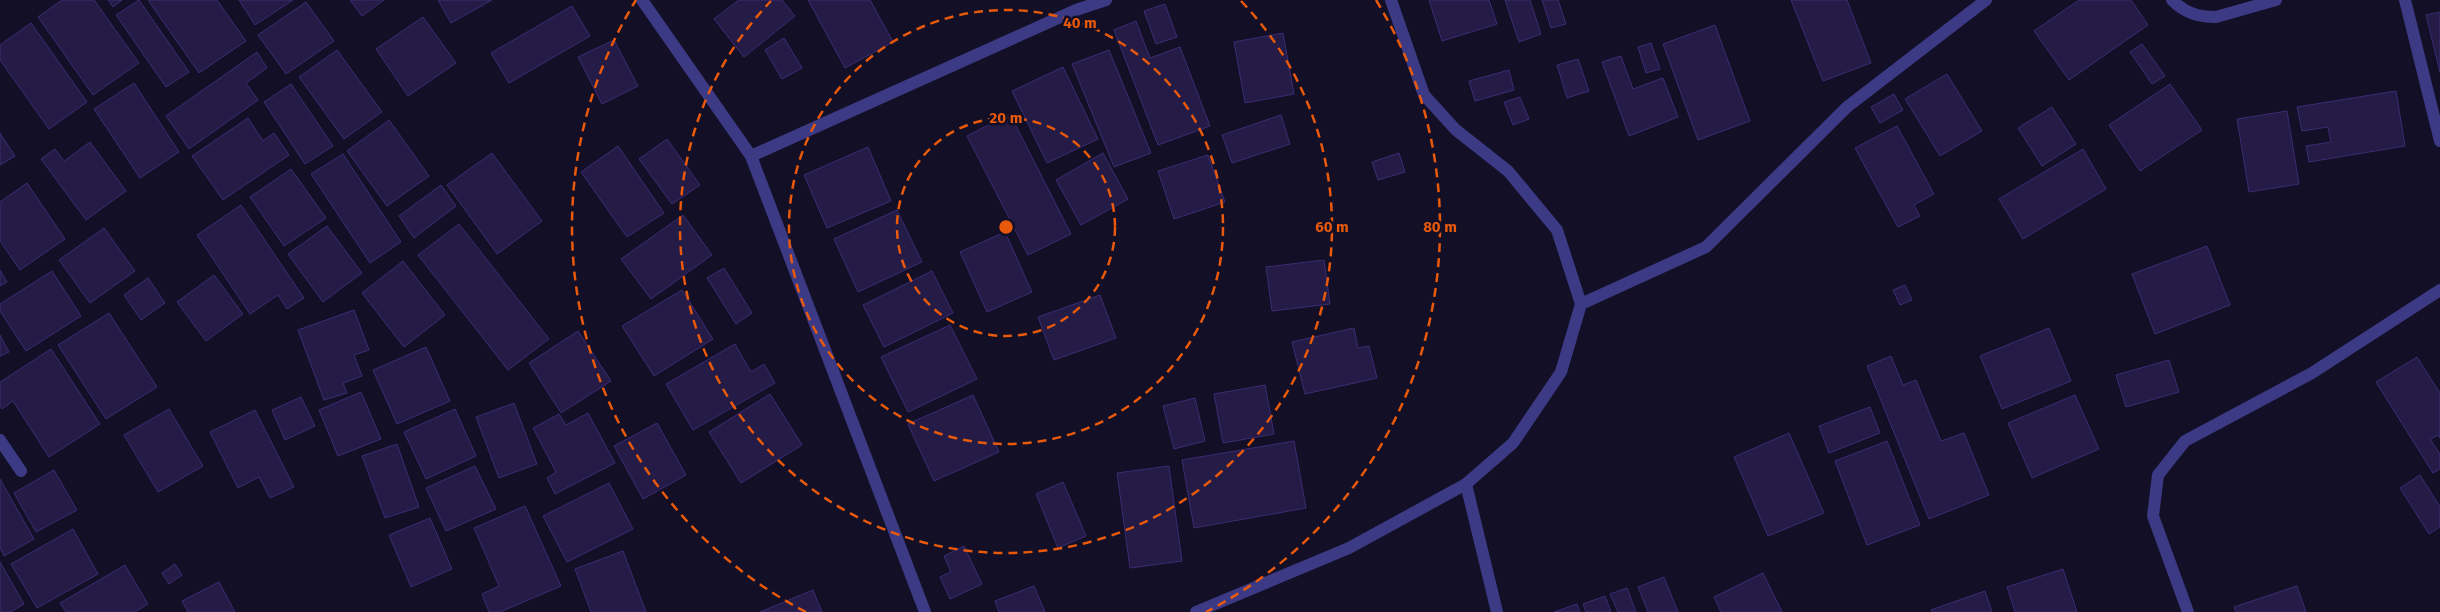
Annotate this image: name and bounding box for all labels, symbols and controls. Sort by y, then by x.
text: 40 m [1063,14,1097,32]
text: 20 m [990,109,1022,127]
centre of rings [997,218,1015,236]
text: 60 m [1315,218,1349,236]
text: 80 m [1423,218,1457,236]

